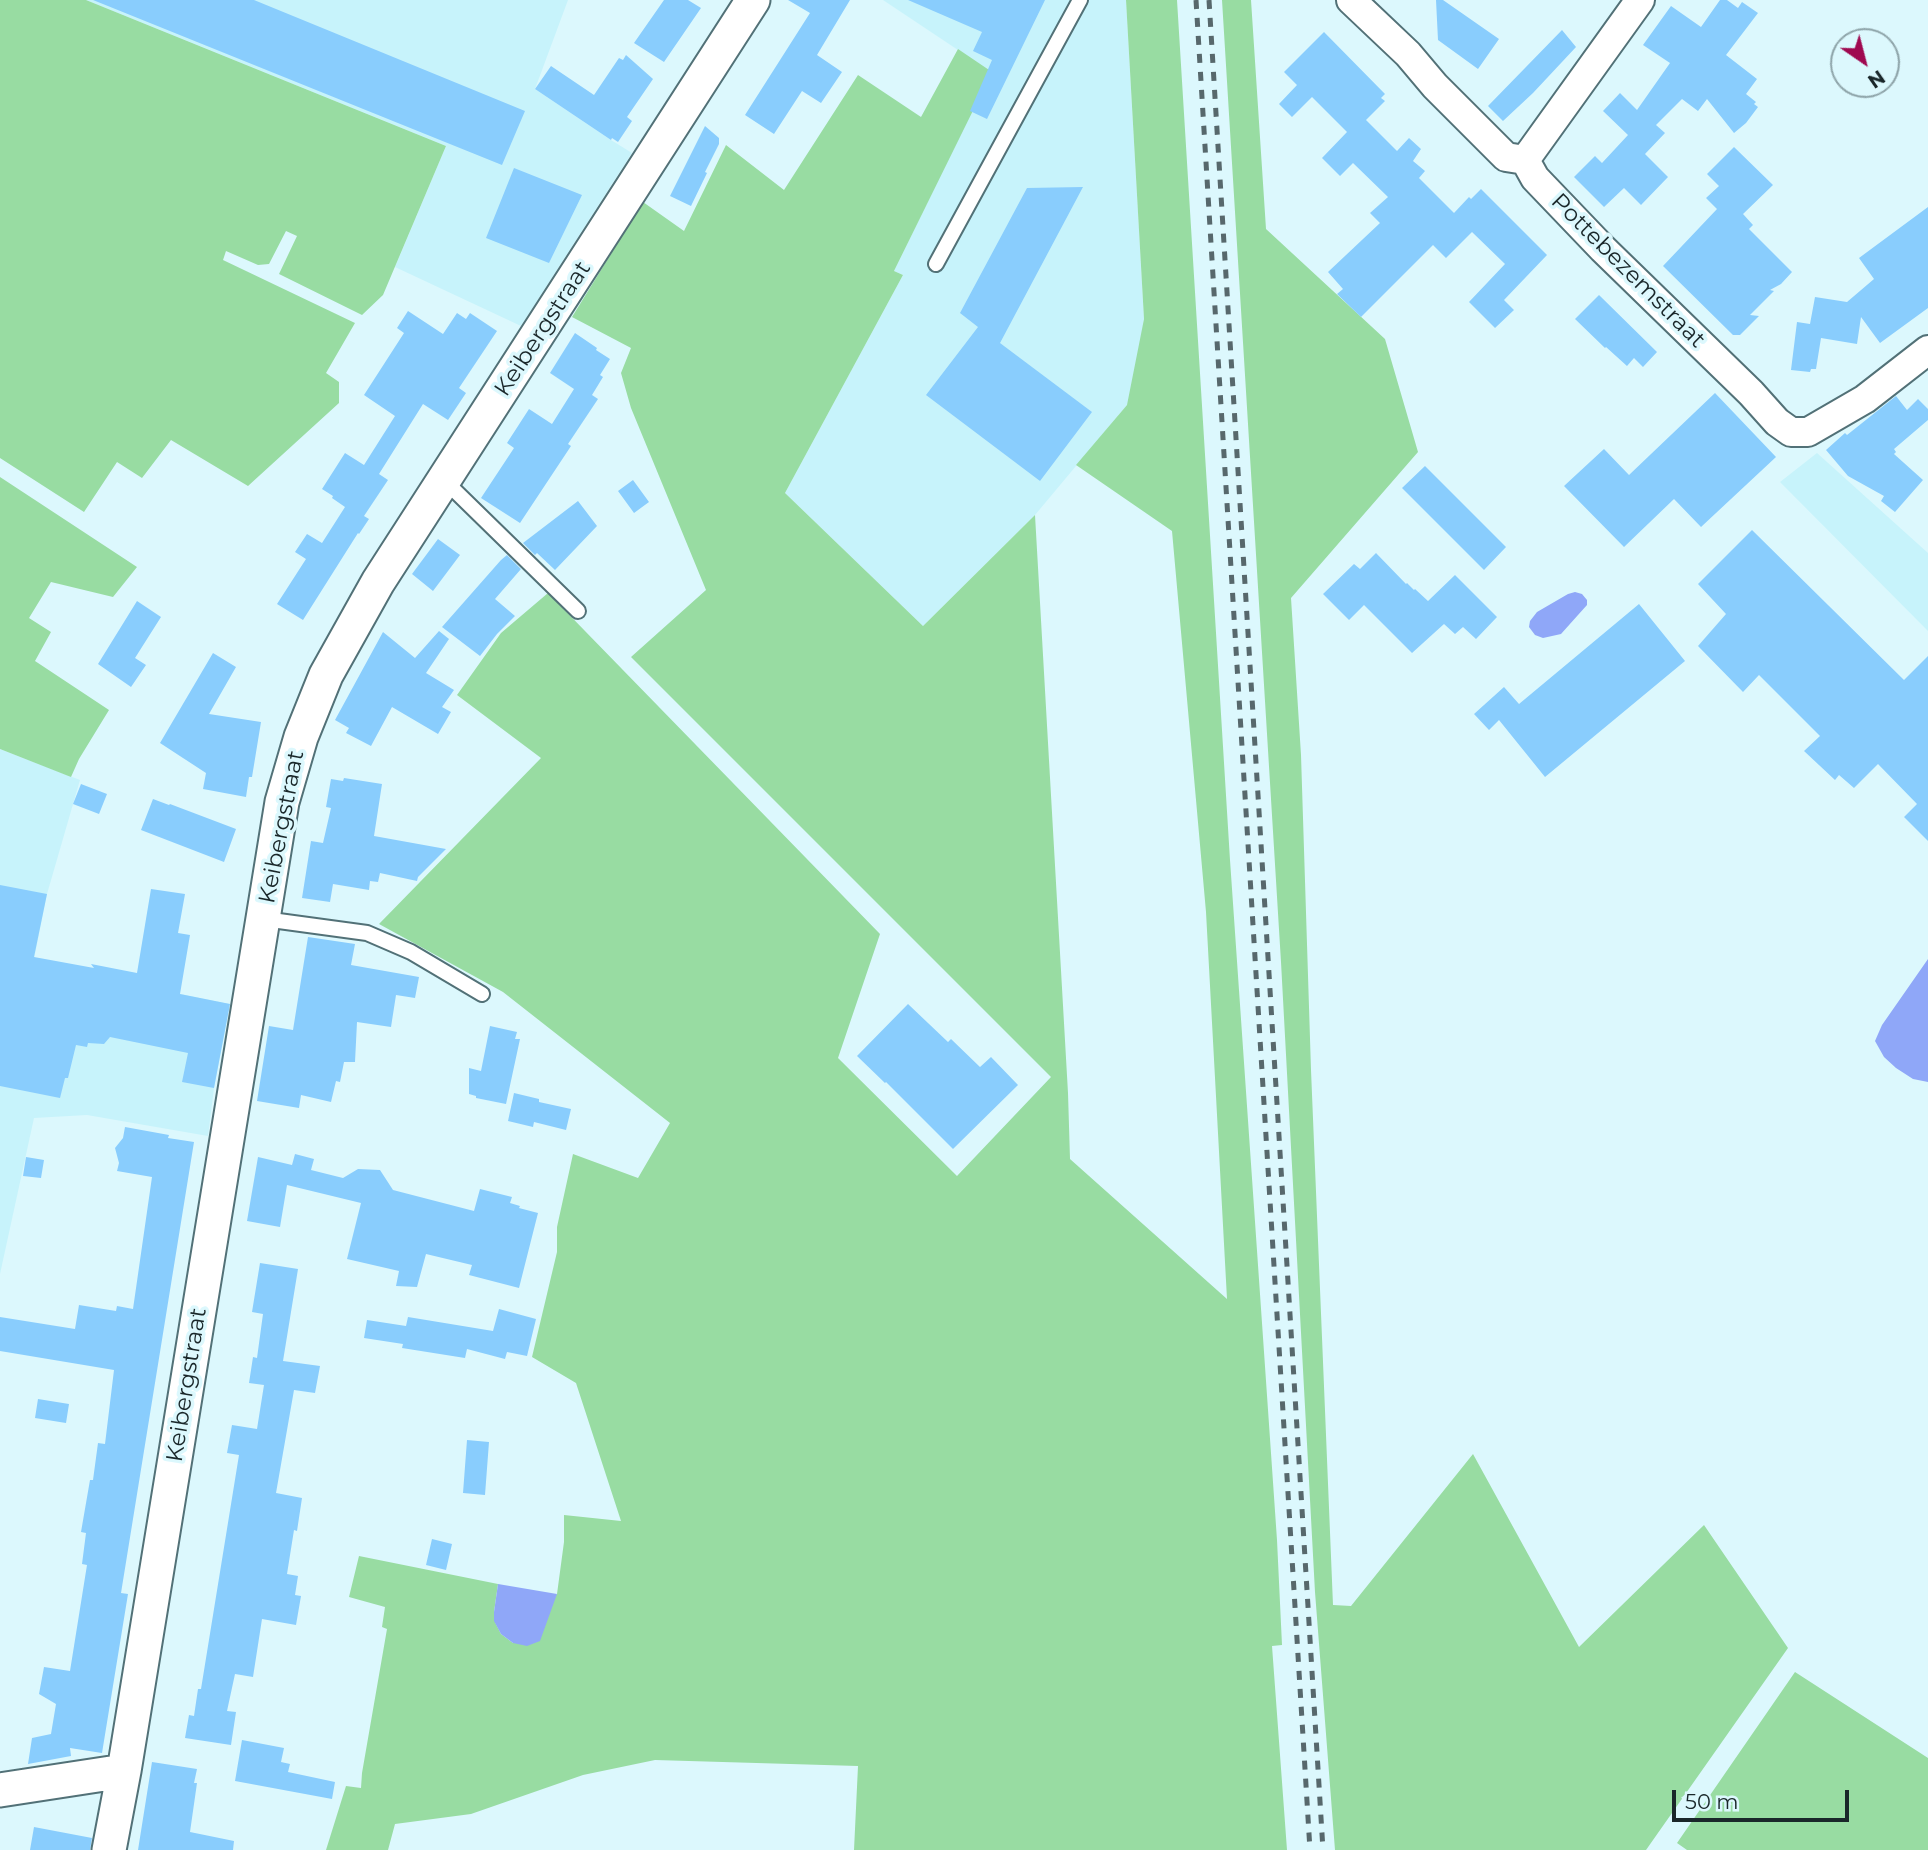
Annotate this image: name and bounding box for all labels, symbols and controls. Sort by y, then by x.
north arrow [1830,28,1900,98]
text: N [1863,65,1889,93]
street label: Pottebezemstraat [1545,188,1711,354]
street label: Keibergstraat [489,256,597,402]
street label: Keibergstraat [254,748,310,906]
street label: Keibergstraat [161,1306,213,1464]
scale bar [1676,1776,1853,1820]
text: 50 m [1685,1789,1739,1814]

